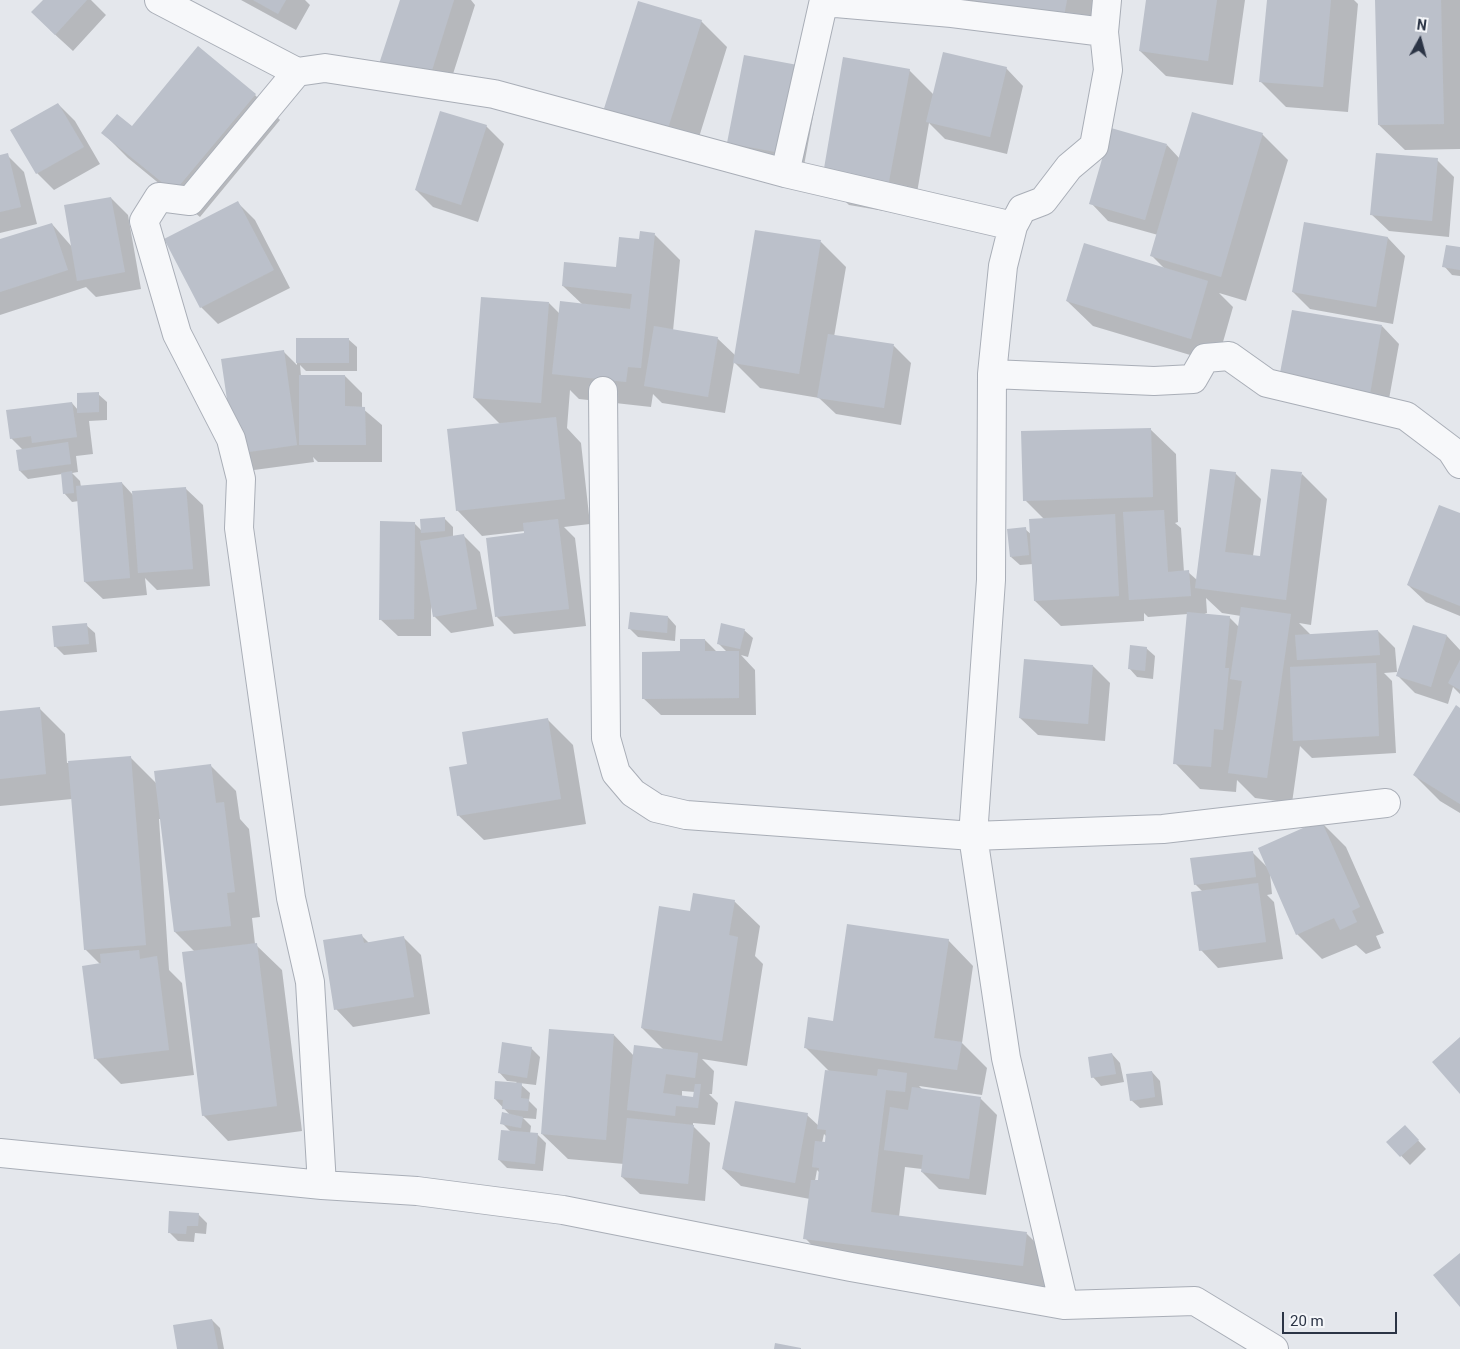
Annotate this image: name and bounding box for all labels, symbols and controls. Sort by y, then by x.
north arrow [1395,15,1445,65]
text: N [1416,17,1428,34]
scale bar [1285,1302,1400,1334]
text: 20 m [1290,1312,1324,1330]

